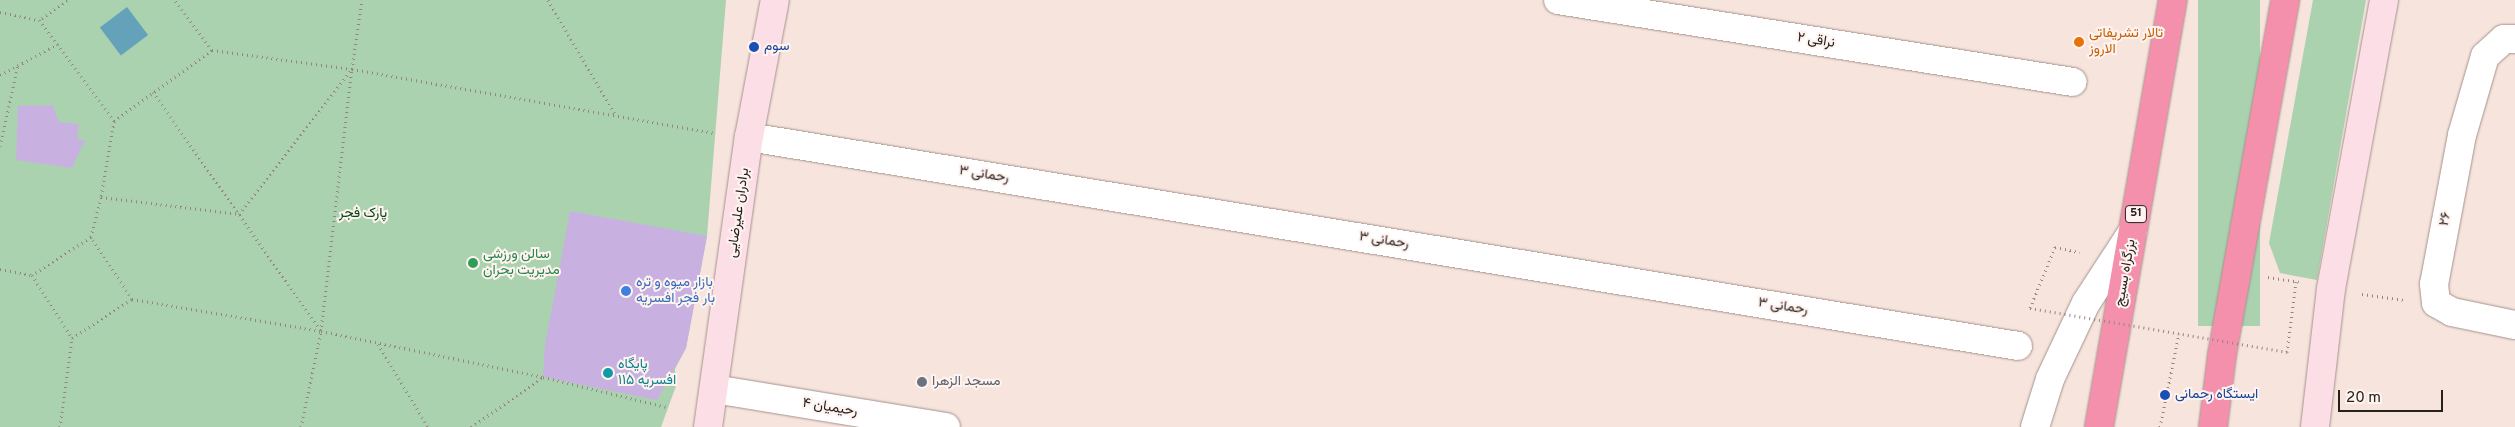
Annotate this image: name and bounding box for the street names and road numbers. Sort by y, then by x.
street label: نراقی ۲ [1796,30,1836,52]
street label: رحمانی ۳ [958,163,1010,187]
street label: برادران علیرضایی [724,167,754,259]
road number: 51 [2125,204,2147,223]
street label: ۲۶ [2436,210,2456,228]
street label: رحمانی ۳ [1358,229,1410,253]
street label: بزرگراه بسیج [2112,238,2140,308]
street label: رحمانی ۳ [1757,295,1809,319]
street label: رحیمیان ۴ [801,395,859,421]

